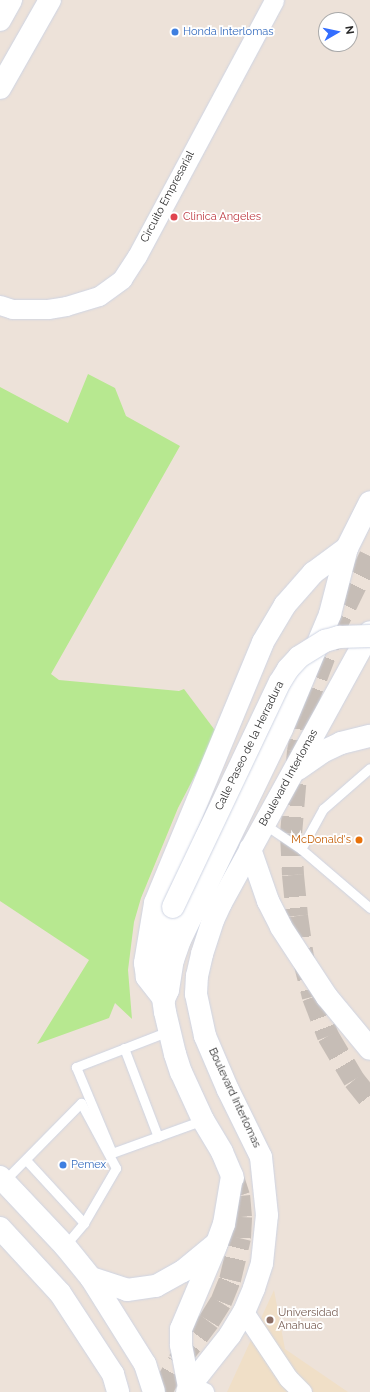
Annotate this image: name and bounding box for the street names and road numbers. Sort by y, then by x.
street label: Circuito Empresarial [138,149,198,245]
street label: Calle Paseo de la Herradura [213,679,287,813]
street label: Boulevard Interlomas [257,727,321,829]
street label: Boulevard Interlomas [205,1046,263,1150]

